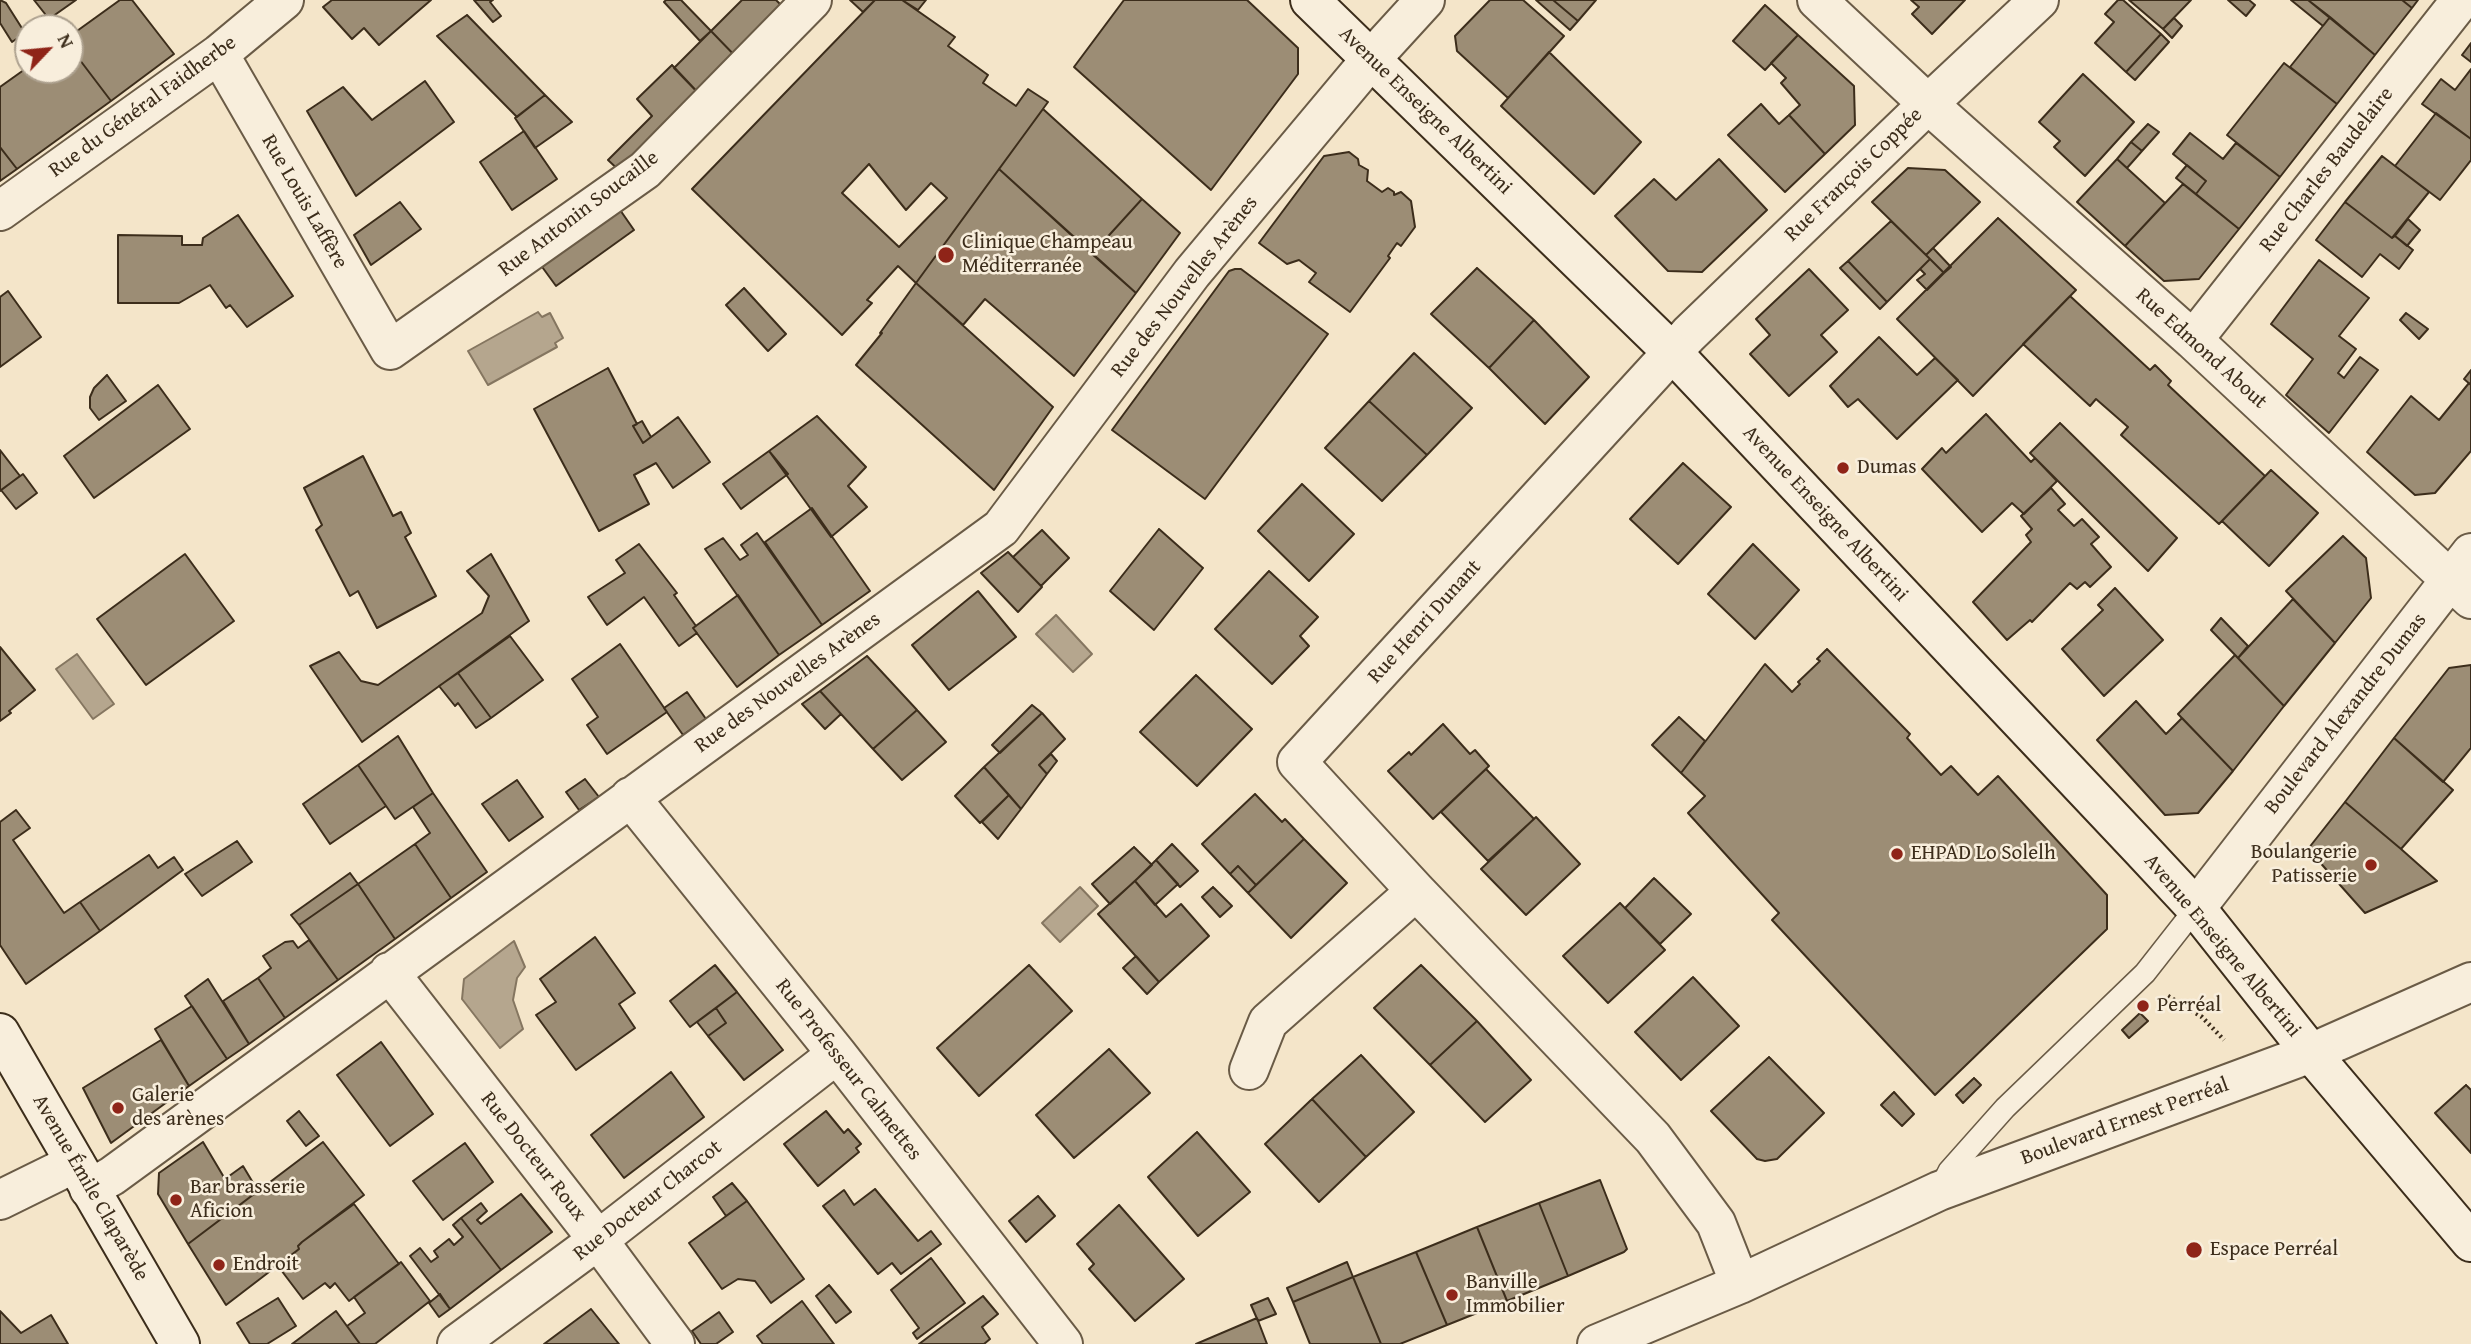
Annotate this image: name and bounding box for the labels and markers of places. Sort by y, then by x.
place label: Clinique Champeau Méditerranée [962,230,1133,280]
marker: Clinique Champeau Méditerranée [936,245,956,265]
place label: Dumas [1857,455,1917,481]
marker: Dumas [1835,460,1851,476]
place label: Boulangerie Patisserie [2251,840,2357,890]
place label: EHPAD Lo Solelh [1911,841,2056,867]
marker: EHPAD Lo Solelh [1889,846,1905,862]
marker: Boulangerie Patisserie [2363,857,2379,873]
place label: Perréal [2157,993,2221,1019]
marker: Perréal [2135,998,2151,1014]
place label: Galerie des arènes [132,1083,224,1133]
marker: Galerie des arènes [110,1100,126,1116]
place label: Bar brasserie Aficion [190,1175,305,1225]
marker: Bar brasserie Aficion [168,1192,184,1208]
place label: Espace Perréal [2210,1237,2338,1263]
marker: Espace Perréal [2184,1240,2204,1260]
place label: Endroit [233,1252,299,1278]
marker: Endroit [211,1257,227,1273]
place label: Banville Immobilier [1466,1270,1565,1320]
marker: Banville Immobilier [1444,1287,1460,1303]

